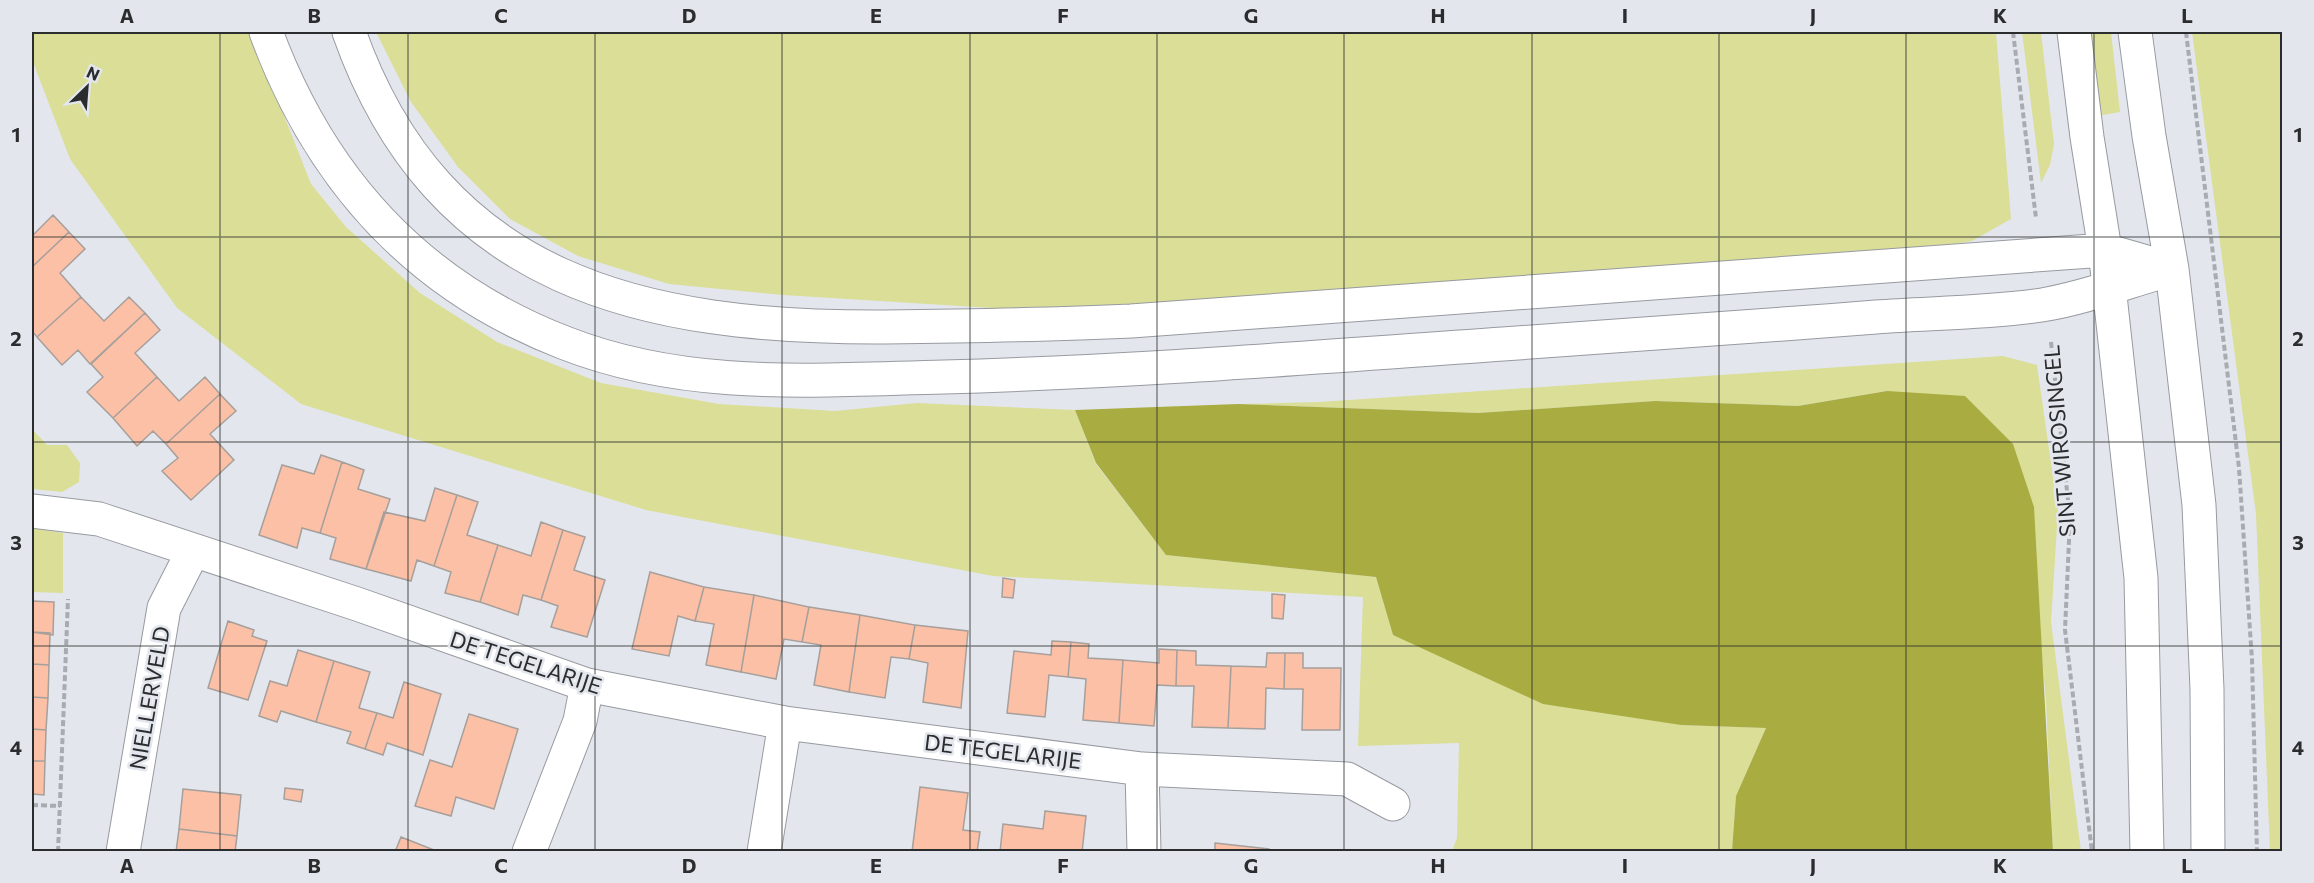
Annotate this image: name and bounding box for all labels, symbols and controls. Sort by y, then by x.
text: A [120,3,134,27]
text: B [307,3,321,27]
text: C [494,3,508,27]
text: D [682,3,696,27]
text: E [870,3,882,27]
text: F [1057,3,1069,27]
text: G [1244,3,1258,27]
text: H [1431,3,1446,27]
text: I [1622,3,1628,27]
text: J [1810,3,1816,27]
text: K [1993,3,2007,27]
text: L [2181,3,2193,27]
north arrow [57,57,117,117]
text: N [84,62,103,84]
text: 1 [11,122,21,146]
text: 1 [2293,122,2303,146]
text: 2 [10,326,22,350]
text: 2 [2292,326,2304,350]
street label: SINT WIROSINGEL [2037,344,2081,538]
text: 3 [10,530,22,554]
text: 3 [2292,530,2304,554]
street label: NIELLERVELD [123,624,175,772]
street label: DE TEGELARIJE [447,625,605,699]
street label: DE TEGELARIJE [923,728,1083,774]
text: 4 [10,735,22,759]
text: 4 [2292,735,2304,759]
text: A [120,853,134,877]
text: B [307,853,321,877]
text: C [494,853,508,877]
text: D [682,853,696,877]
text: E [870,853,882,877]
text: F [1057,853,1069,877]
text: G [1244,853,1258,877]
text: H [1431,853,1446,877]
text: I [1622,853,1628,877]
text: J [1810,853,1816,877]
text: K [1993,853,2007,877]
text: L [2181,853,2193,877]

